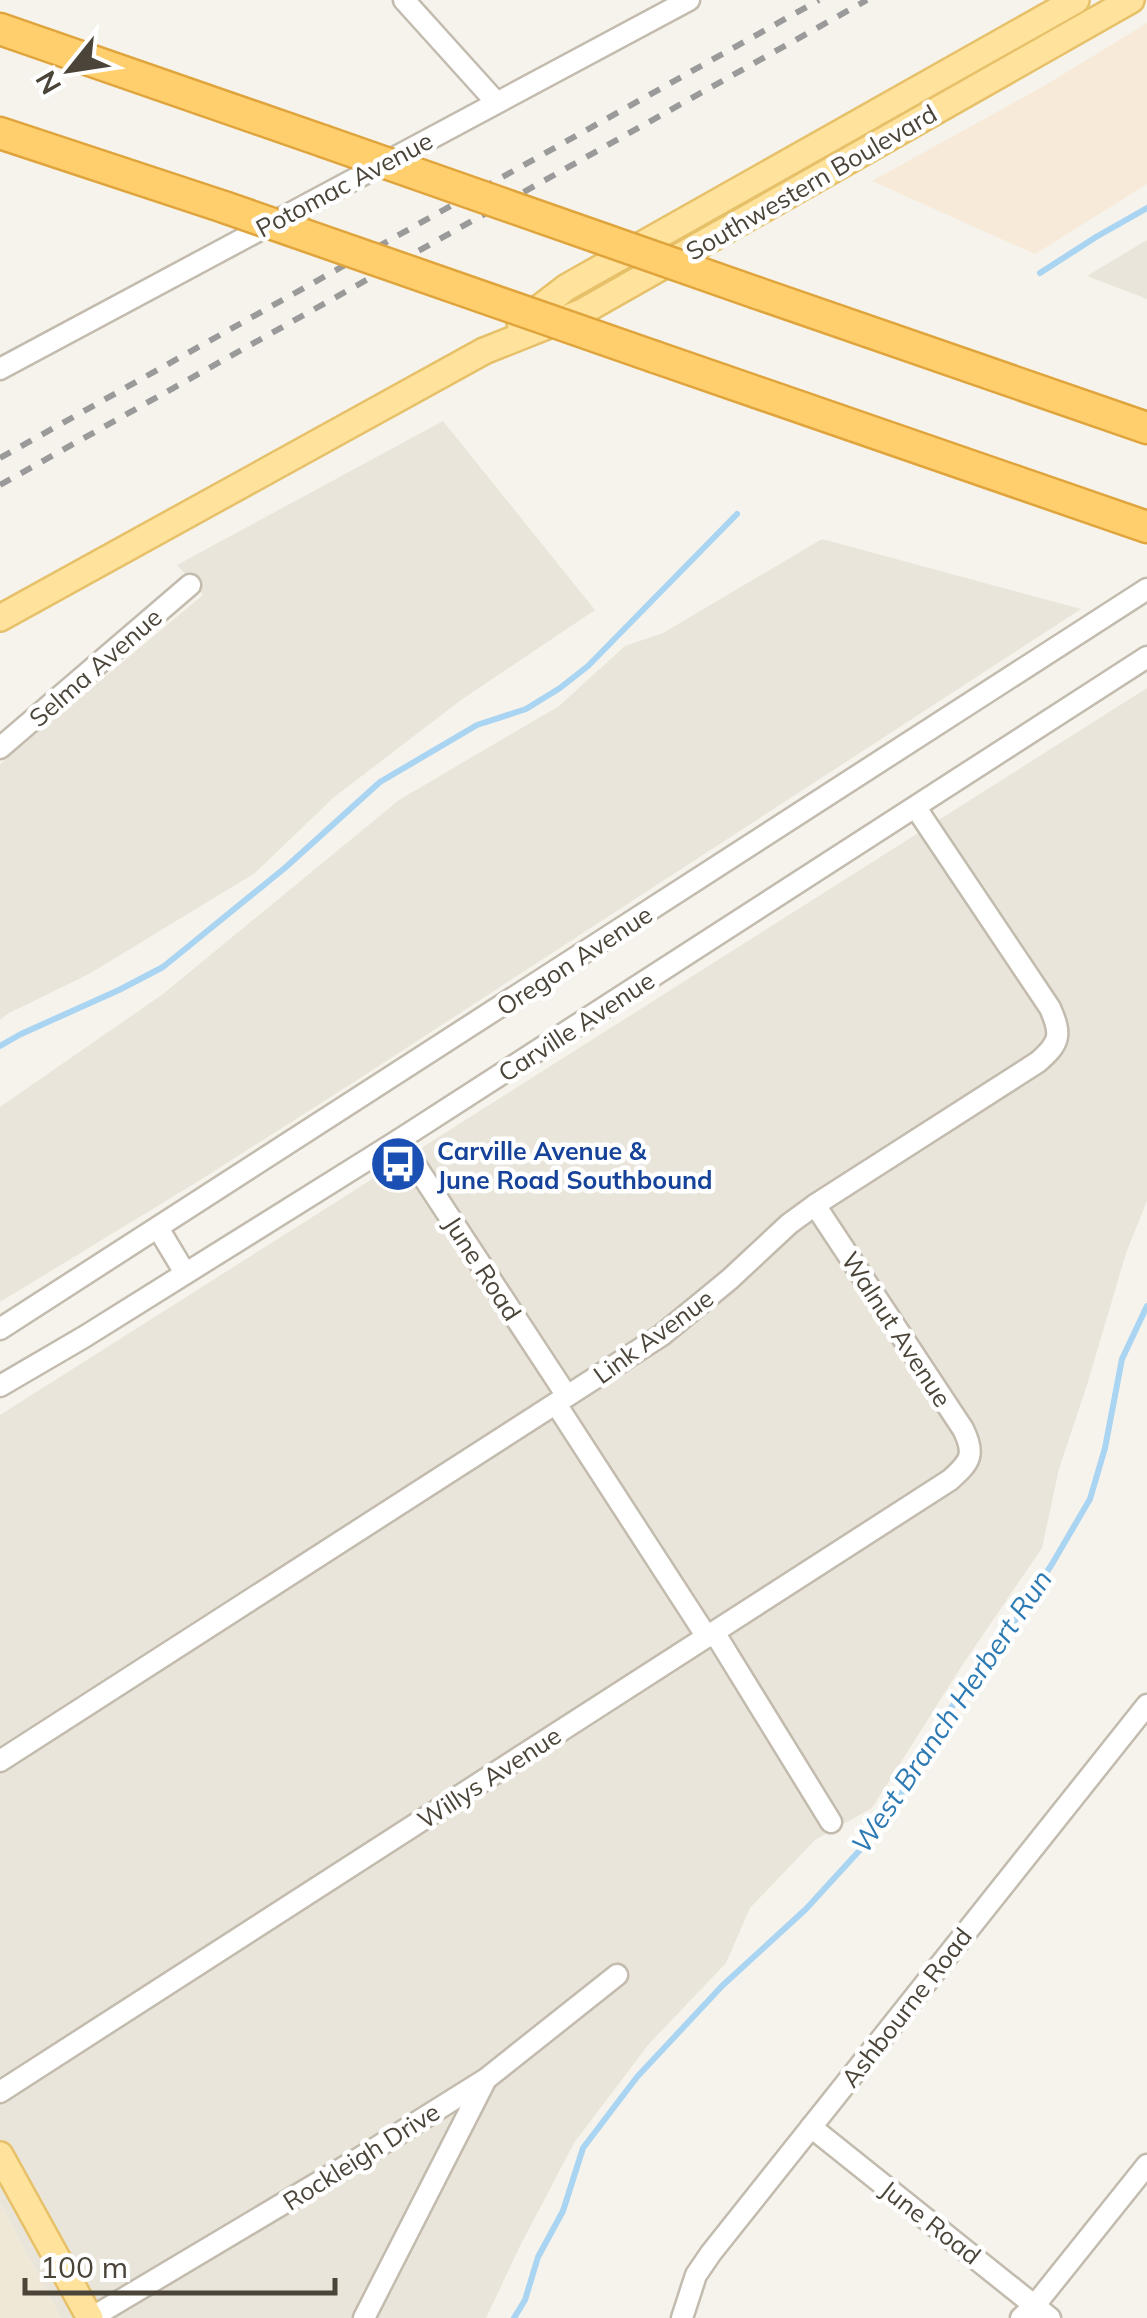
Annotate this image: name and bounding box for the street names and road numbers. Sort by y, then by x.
street label: Southwestern Boulevard [680,97,942,267]
street label: Potomac Avenue [250,124,438,244]
street label: Selma Avenue [22,601,168,733]
street label: Oregon Avenue [490,898,658,1022]
street label: Carville Avenue [492,964,660,1088]
street label: June Road [438,1210,528,1326]
street label: Walnut Avenue [835,1246,959,1412]
street label: Link Avenue [587,1282,719,1390]
street label: Willys Avenue [411,1719,567,1835]
street label: Ashbourne Road [834,1921,978,2093]
street label: Rockleigh Drive [277,2096,445,2216]
street label: June Road [875,2173,987,2271]

